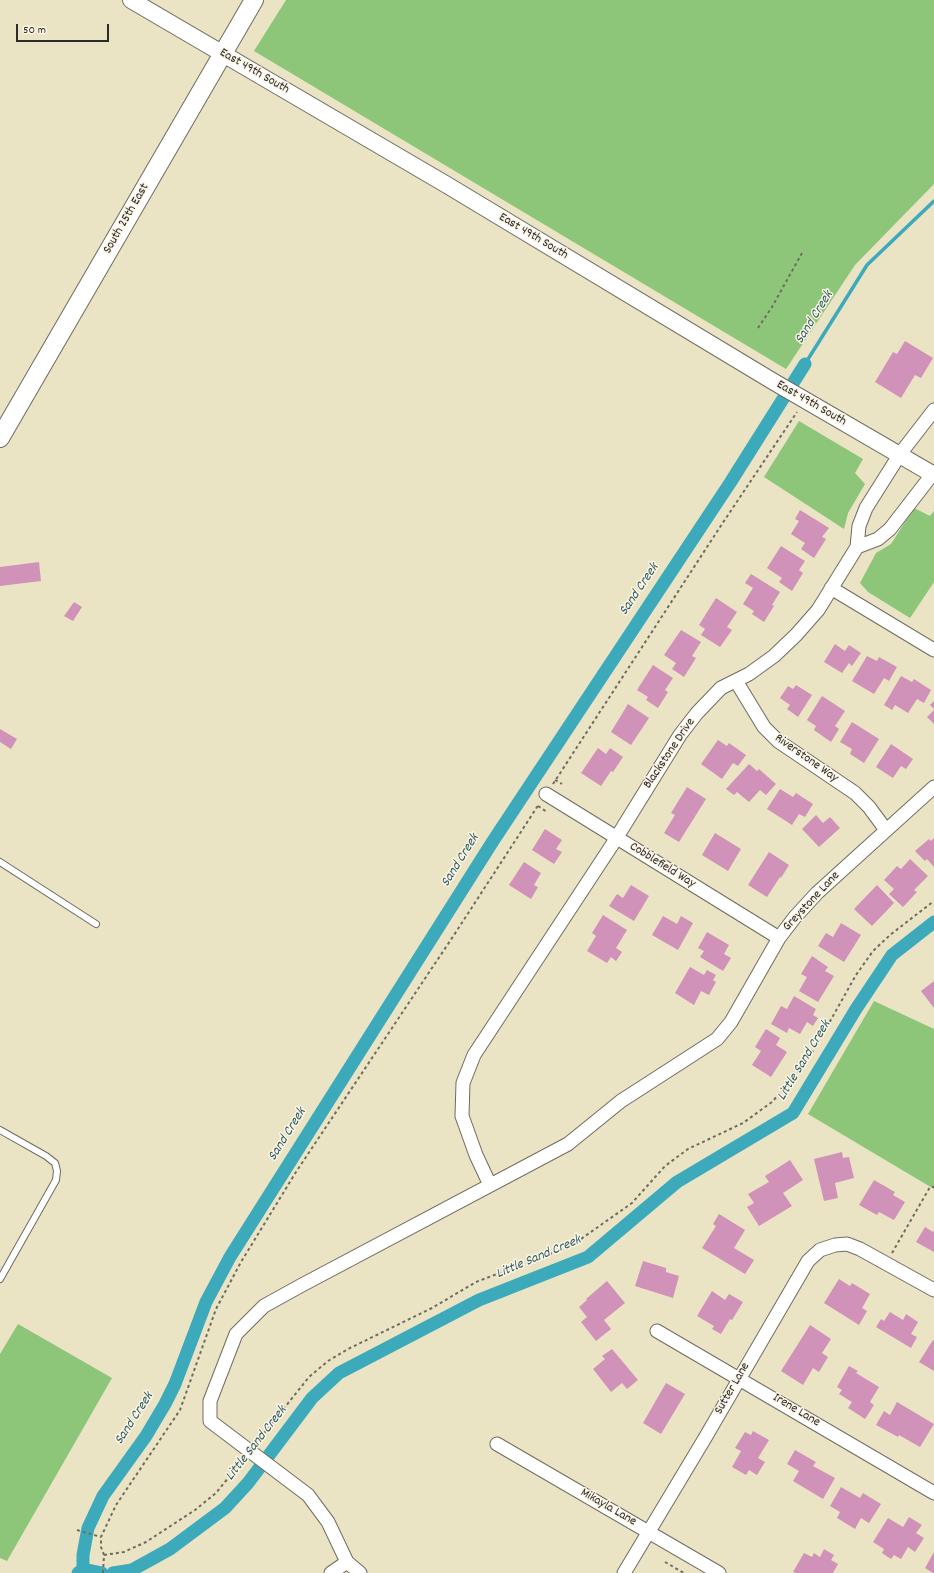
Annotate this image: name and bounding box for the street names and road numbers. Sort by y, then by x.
street label: East 49th South [216,46,292,98]
street label: South 25th East [101,181,153,257]
street label: East 49th South [495,210,571,264]
street label: East 49th South [773,378,849,430]
street label: Blackstone Drive [641,716,699,792]
street label: Riverstone Way [771,731,841,787]
street label: Cobblefield Way [626,840,698,892]
street label: Greystone Lane [780,869,844,935]
street label: Sutter Lane [712,1360,754,1418]
street label: Irene Lane [770,1391,822,1431]
street label: Mikayla Lane [577,1486,639,1530]

